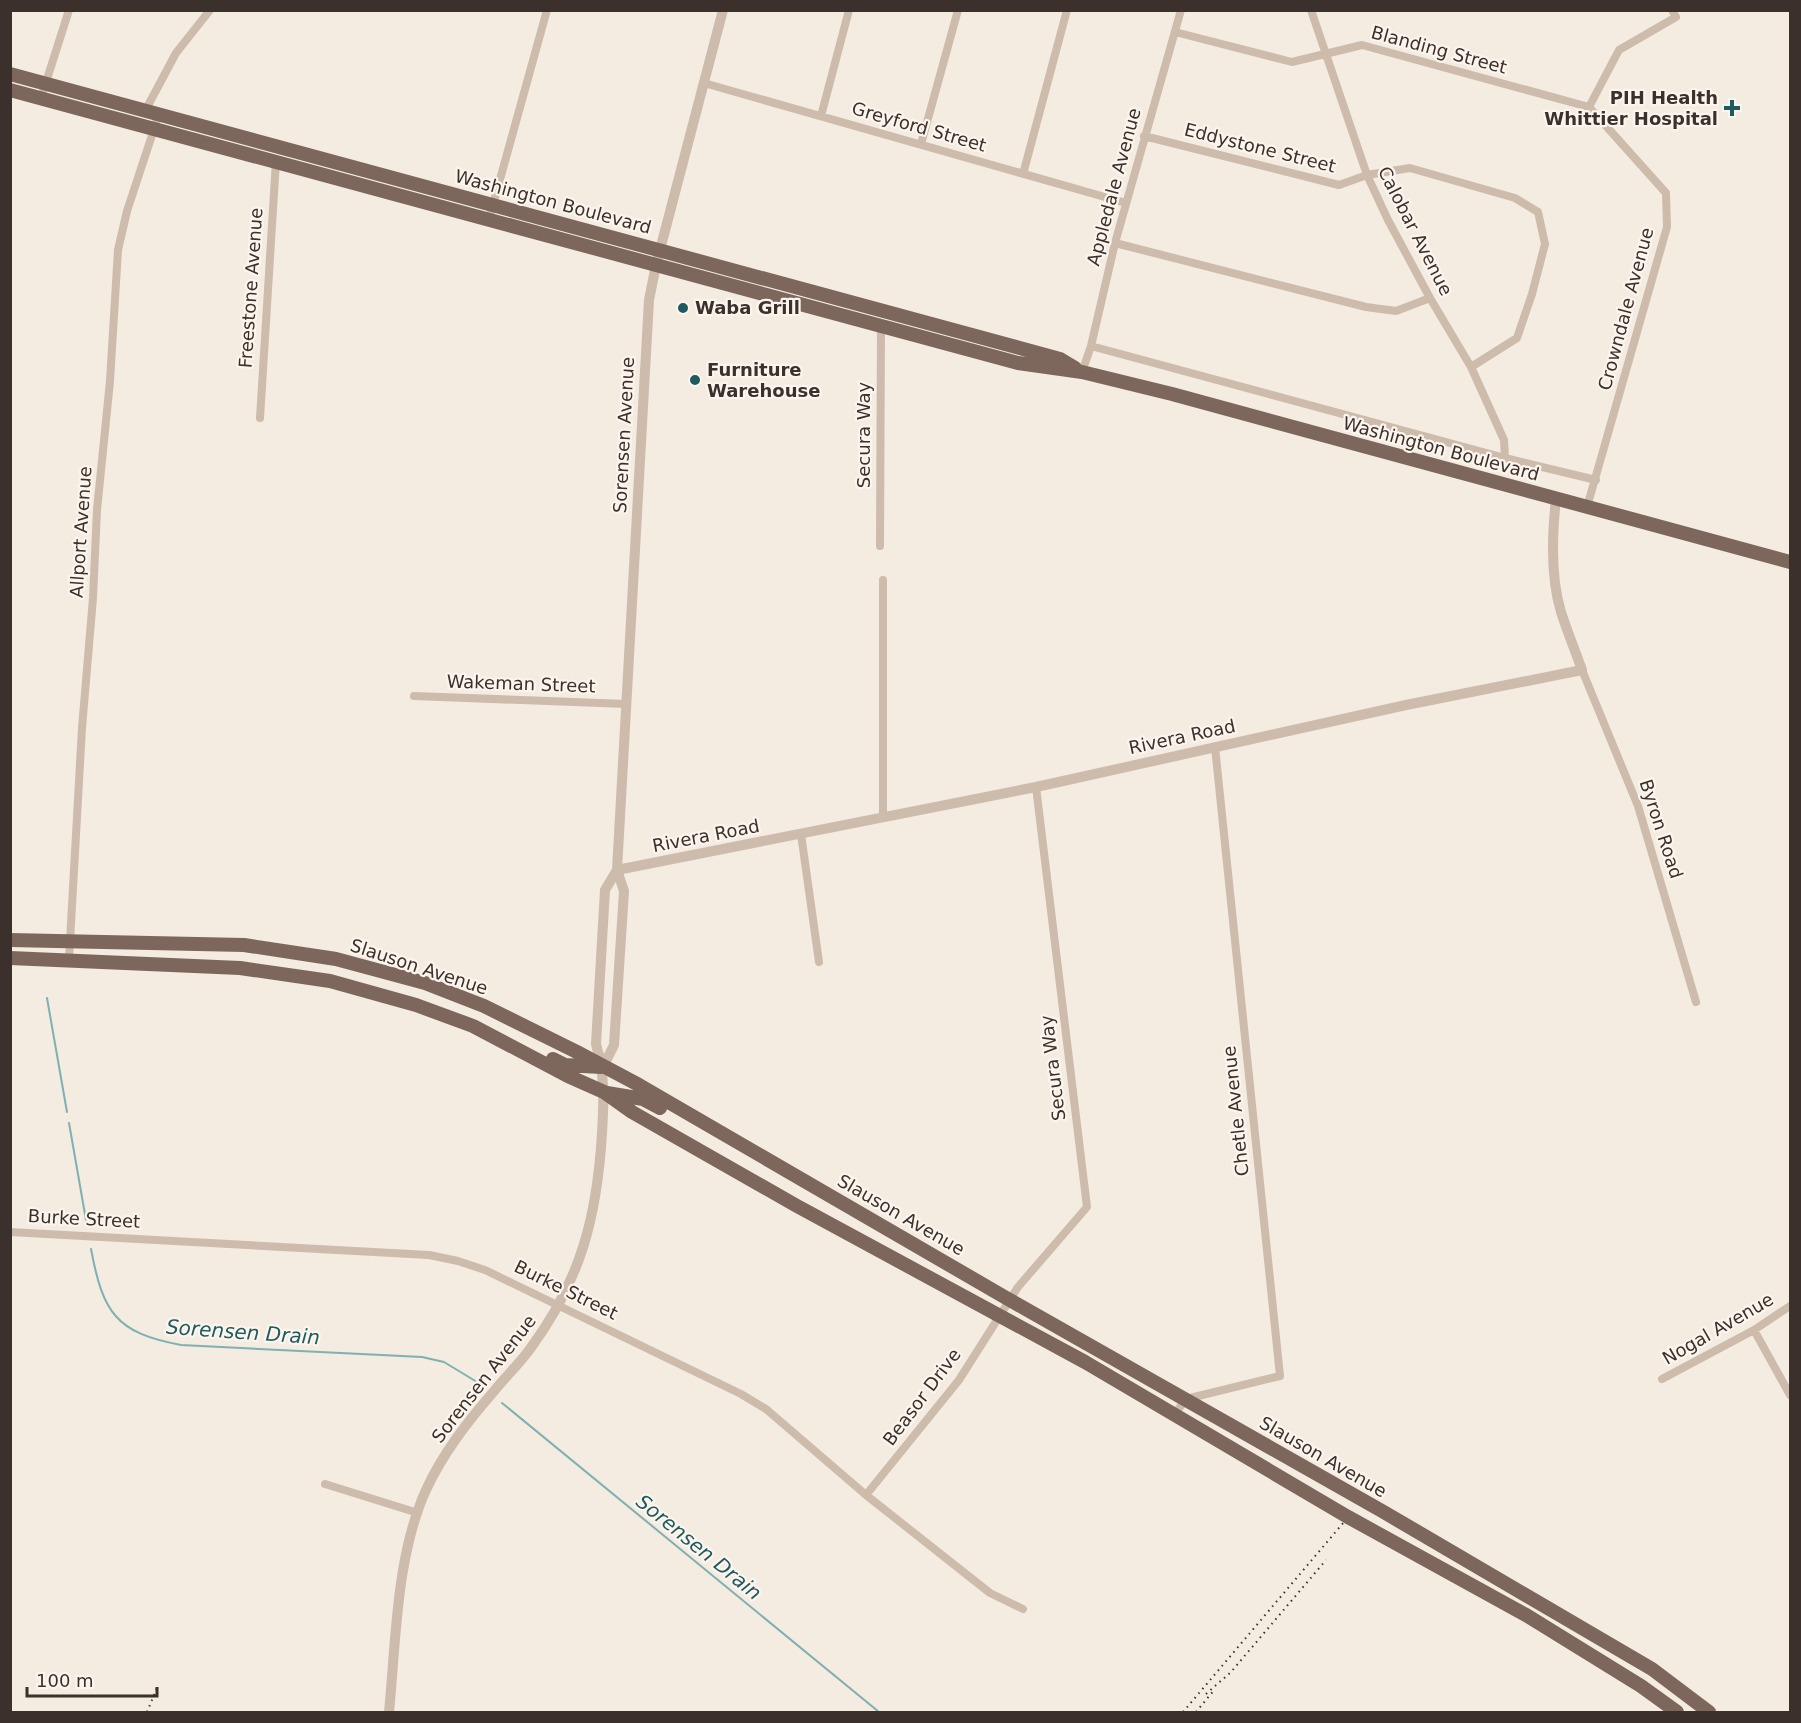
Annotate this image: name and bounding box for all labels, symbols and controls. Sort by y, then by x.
street label: Blanding Street [1369,21,1509,78]
place label: PIH Health Whittier Hospital [1544,87,1718,129]
street label: Greyford Street [849,97,989,156]
marker: PIH Health Whittier Hospital [1723,99,1741,117]
street label: Appledale Avenue [1082,106,1145,268]
street label: Eddystone Street [1182,119,1338,176]
street label: Calobar Avenue [1374,163,1457,299]
street label: Washington Boulevard [453,165,654,238]
street label: Freestone Avenue [234,207,267,369]
street label: Crowndale Avenue [1594,225,1657,393]
place label: Waba Grill [695,297,800,318]
marker: Waba Grill [676,301,690,315]
street label: Sorensen Avenue [609,356,638,514]
place label: Furniture Warehouse [707,359,820,401]
marker: Furniture Warehouse [688,373,702,387]
street label: Secura Way [853,382,874,488]
street label: Washington Boulevard [1341,412,1542,485]
street label: Allport Avenue [65,465,96,598]
street label: Wakeman Street [446,670,596,697]
street label: Rivera Road [1127,715,1237,758]
street label: Byron Road [1636,776,1687,881]
street label: Rivera Road [651,815,761,856]
street label: Slauson Avenue [348,934,491,999]
street label: Secura Way [1036,1014,1069,1122]
street label: Chetle Avenue [1218,1045,1253,1177]
street label: Slauson Avenue [834,1170,969,1259]
street label: Burke Street [27,1205,141,1232]
street label: Burke Street [511,1255,621,1324]
street label: Nogal Avenue [1659,1288,1777,1369]
street label: Sorensen Avenue [427,1311,540,1447]
water label: Sorensen Drain [165,1315,321,1349]
street label: Beasor Drive [878,1344,965,1449]
street label: Slauson Avenue [1256,1412,1391,1501]
water label: Sorensen Drain [632,1489,766,1605]
scale bar [27,1660,158,1698]
text: 100 m [36,1670,94,1691]

